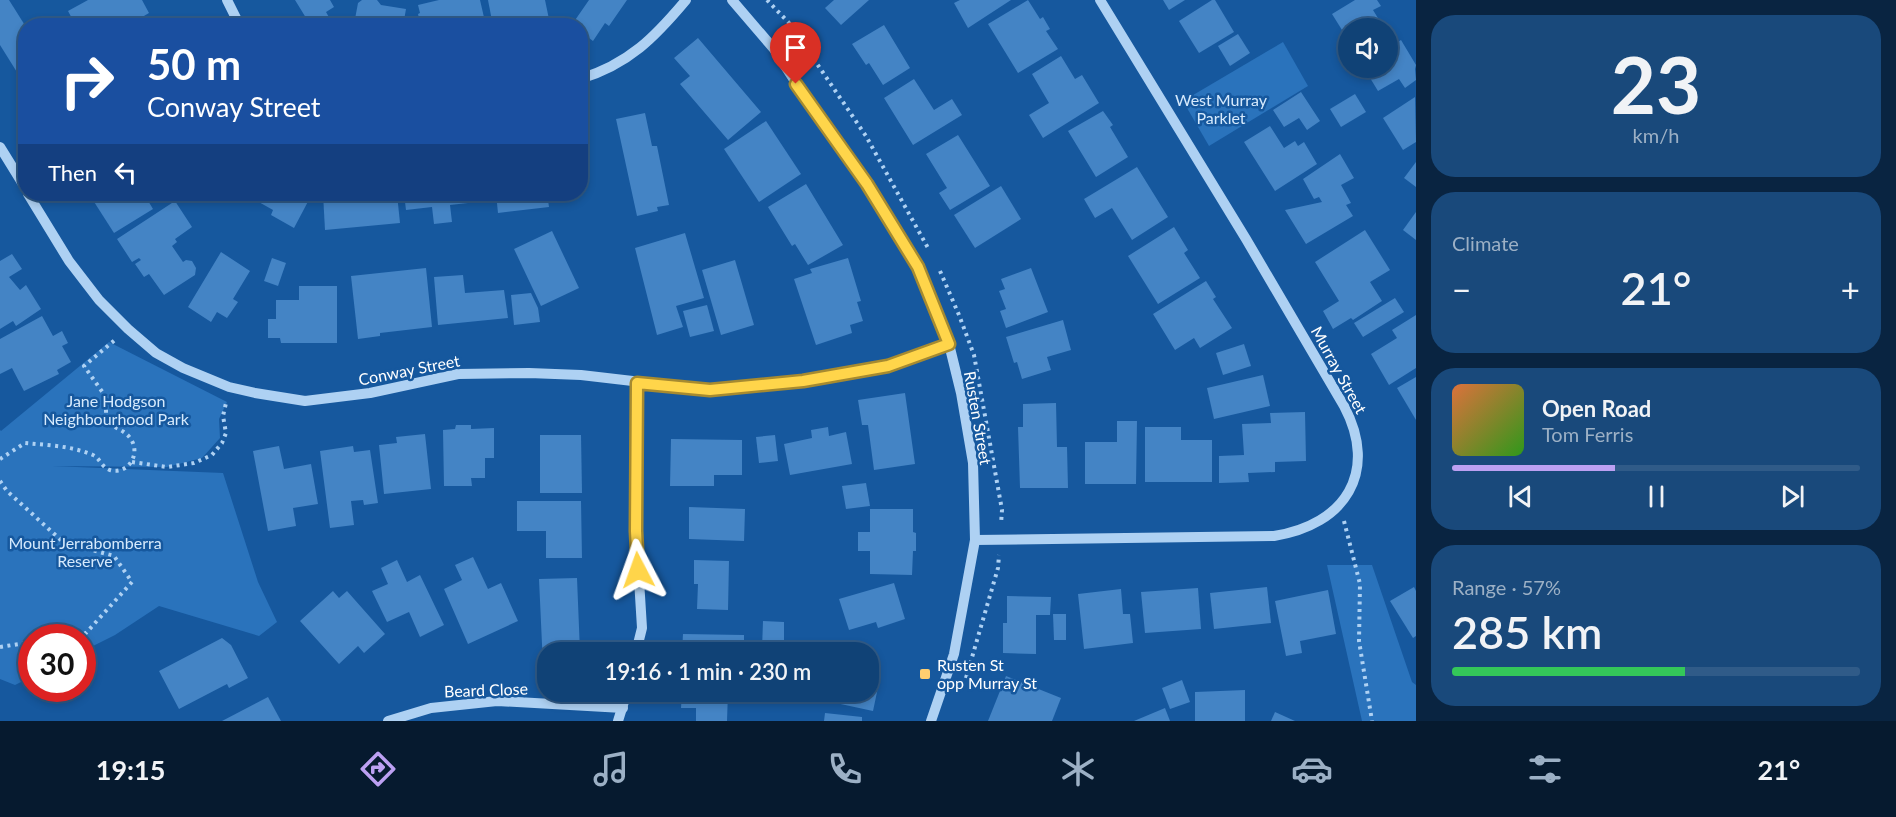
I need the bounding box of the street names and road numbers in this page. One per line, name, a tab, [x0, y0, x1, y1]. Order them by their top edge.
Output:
street label: Murray Street	[1308, 323, 1371, 417]
street label: Conway Street	[357, 350, 461, 389]
street label: Rusten Street	[961, 370, 996, 467]
street label: Beard Close	[444, 679, 528, 700]

